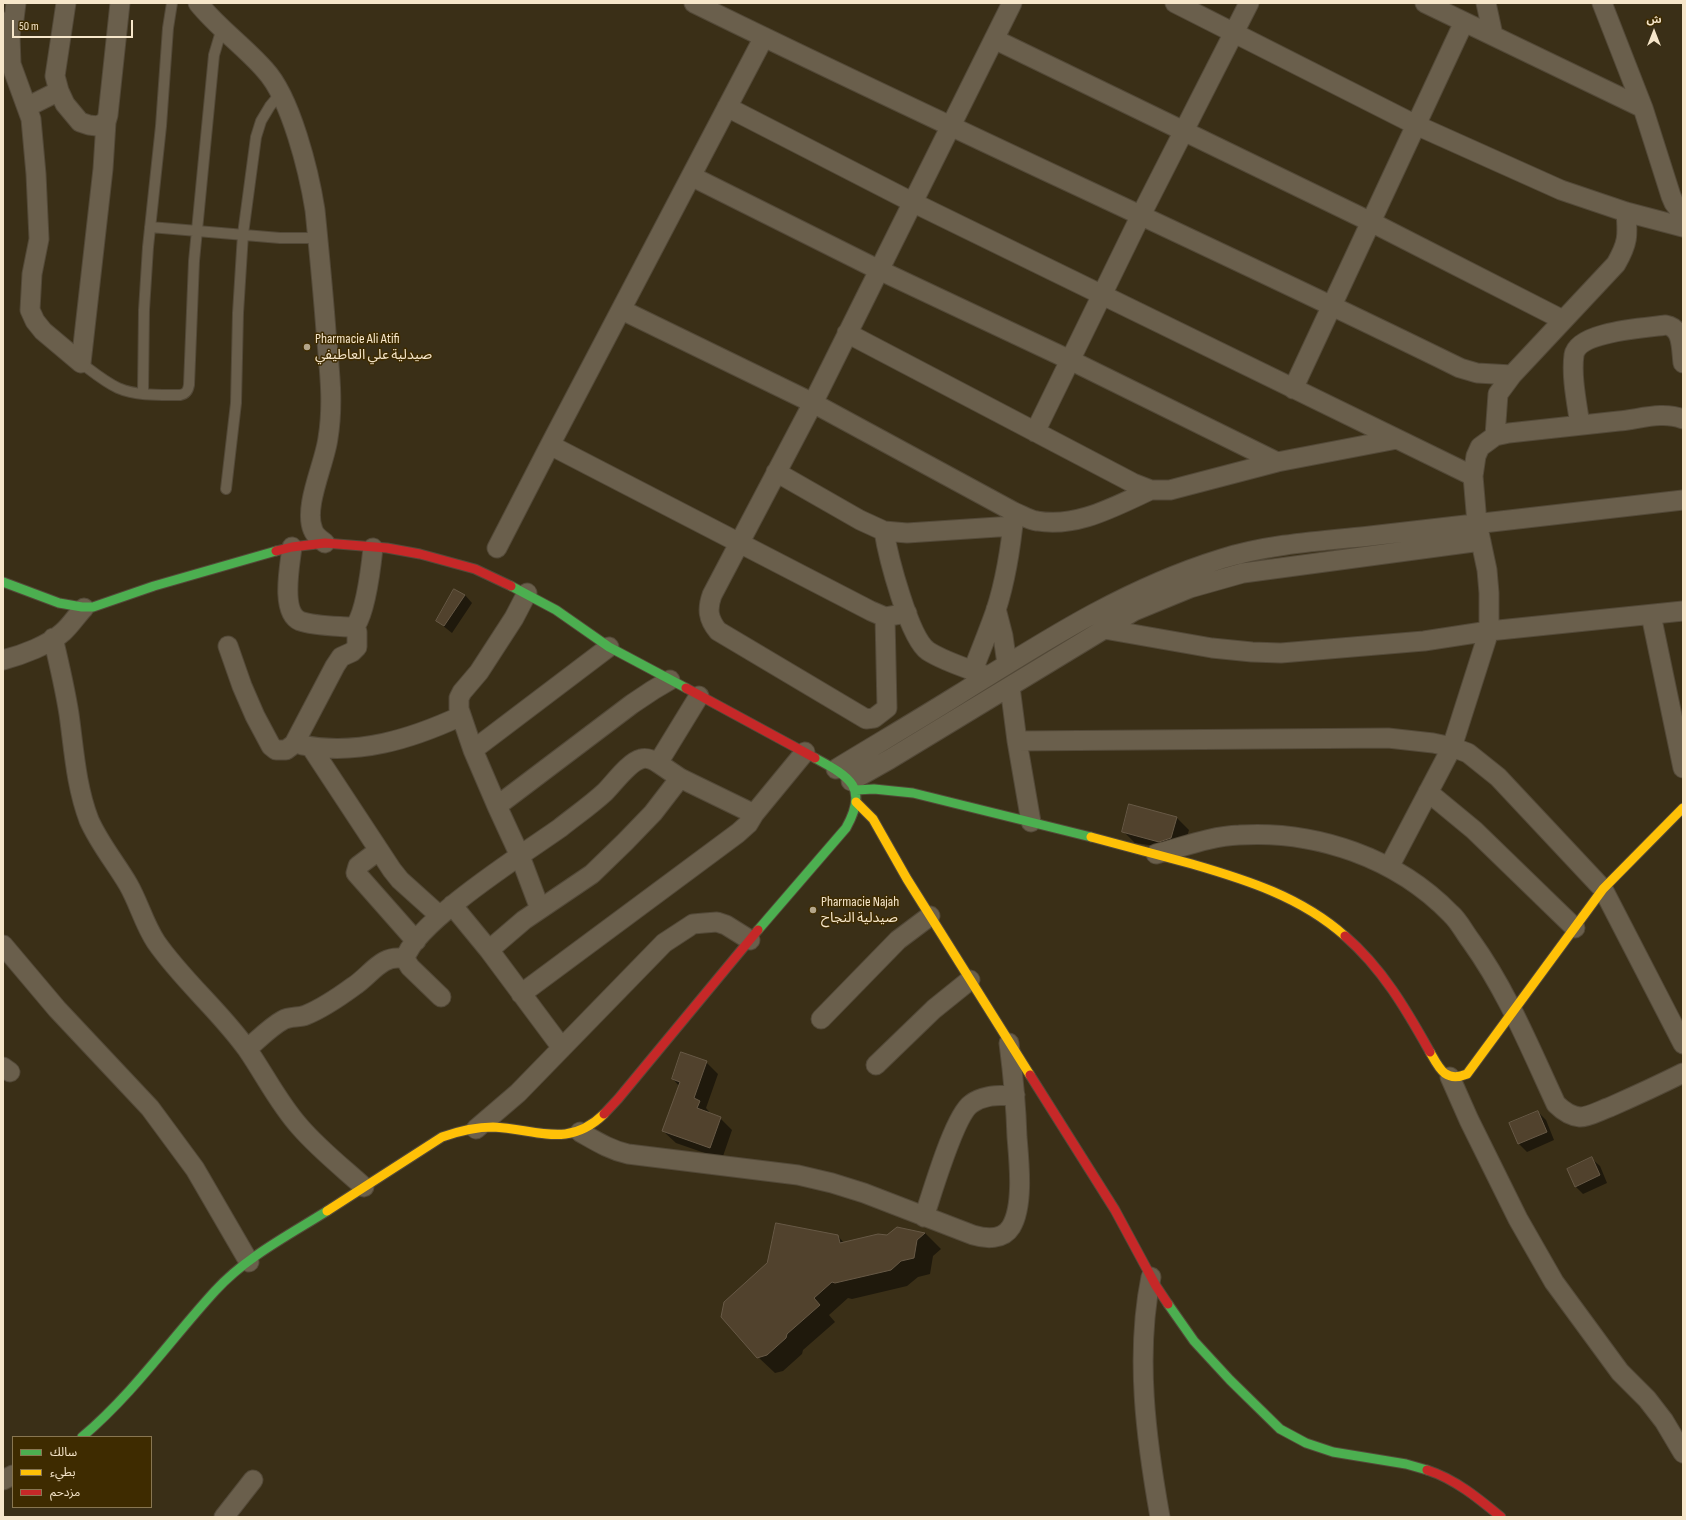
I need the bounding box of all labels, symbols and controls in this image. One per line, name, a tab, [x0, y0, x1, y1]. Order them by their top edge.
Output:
scale bar	[14, 12, 135, 38]
north arrow	[1634, 12, 1674, 52]
text: ش	[1646, 13, 1662, 26]
text: 50 m	[19, 19, 39, 34]
place label: Pharmacie Ali Atifi صيدلية علي العاطيفي	[315, 331, 432, 364]
marker: Pharmacie Ali Atifi صيدلية علي العاطيفي	[302, 342, 312, 352]
place label: Pharmacie Najah صيدلية النجاح	[821, 894, 899, 926]
marker: Pharmacie Najah صيدلية النجاح	[808, 905, 818, 915]
legend	[12, 1436, 152, 1508]
text: سالك	[50, 1445, 77, 1460]
text: بطيء	[50, 1465, 76, 1480]
text: مزدحم	[50, 1485, 80, 1500]

